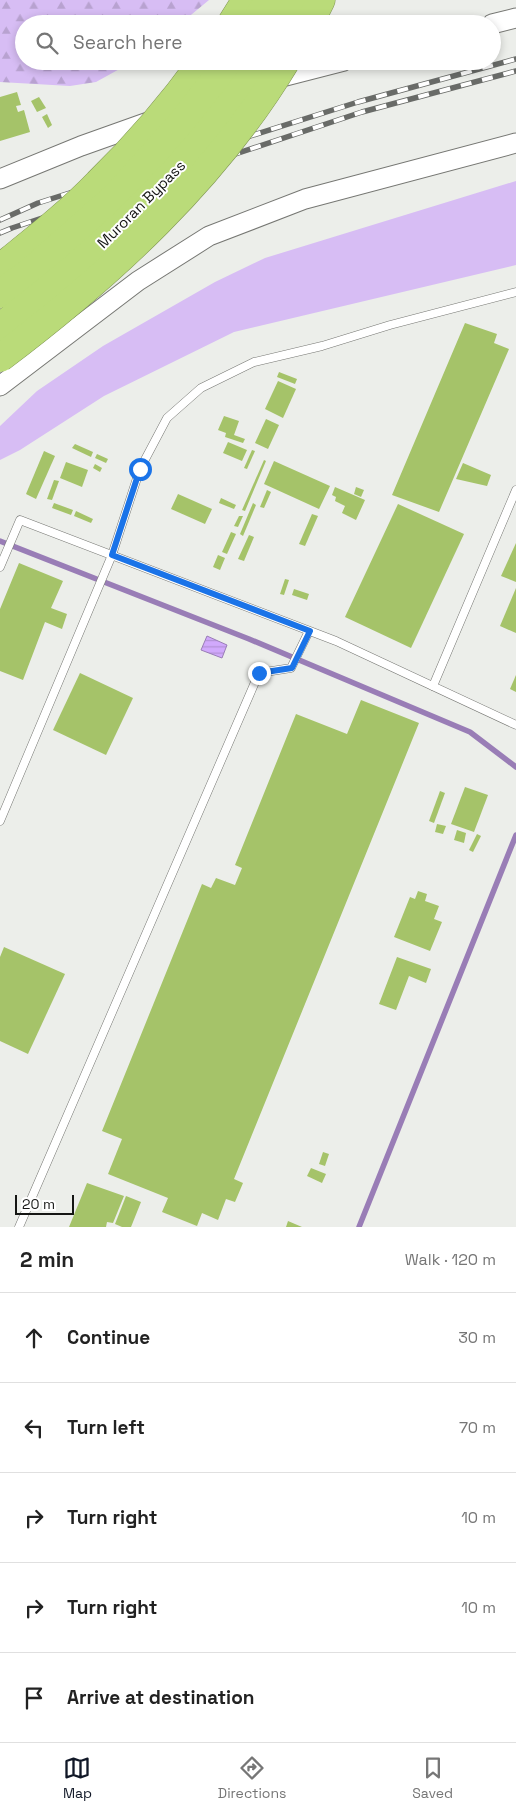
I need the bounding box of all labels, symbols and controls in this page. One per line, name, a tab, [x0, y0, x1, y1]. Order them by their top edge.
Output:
search box	[15, 15, 501, 70]
icon: search	[33, 29, 61, 57]
text: Search here	[73, 30, 183, 55]
street label: Muroran Bypass	[93, 156, 189, 252]
route start	[129, 458, 152, 481]
route end	[248, 662, 271, 685]
scale bar	[15, 1192, 74, 1215]
text: 20 m	[22, 1195, 55, 1213]
text: 2 min	[20, 1246, 74, 1273]
text: Walk · 120 m	[405, 1249, 496, 1270]
icon: ahead	[20, 1324, 48, 1352]
text: Continue	[67, 1325, 150, 1350]
text: 30 m	[458, 1327, 496, 1348]
icon: left	[20, 1414, 48, 1442]
text: Turn left	[67, 1415, 145, 1440]
text: 70 m	[459, 1417, 496, 1438]
icon: right	[20, 1504, 48, 1532]
text: Turn right	[67, 1505, 157, 1530]
text: 10 m	[461, 1507, 496, 1528]
icon: right	[20, 1594, 48, 1622]
text: Turn right	[67, 1595, 157, 1620]
text: 10 m	[461, 1597, 496, 1618]
icon: arrive	[20, 1684, 48, 1712]
text: Arrive at destination	[67, 1685, 255, 1710]
tab: Map	[63, 1754, 92, 1802]
tab: Directions	[218, 1754, 286, 1802]
tab: Saved	[412, 1754, 453, 1802]

